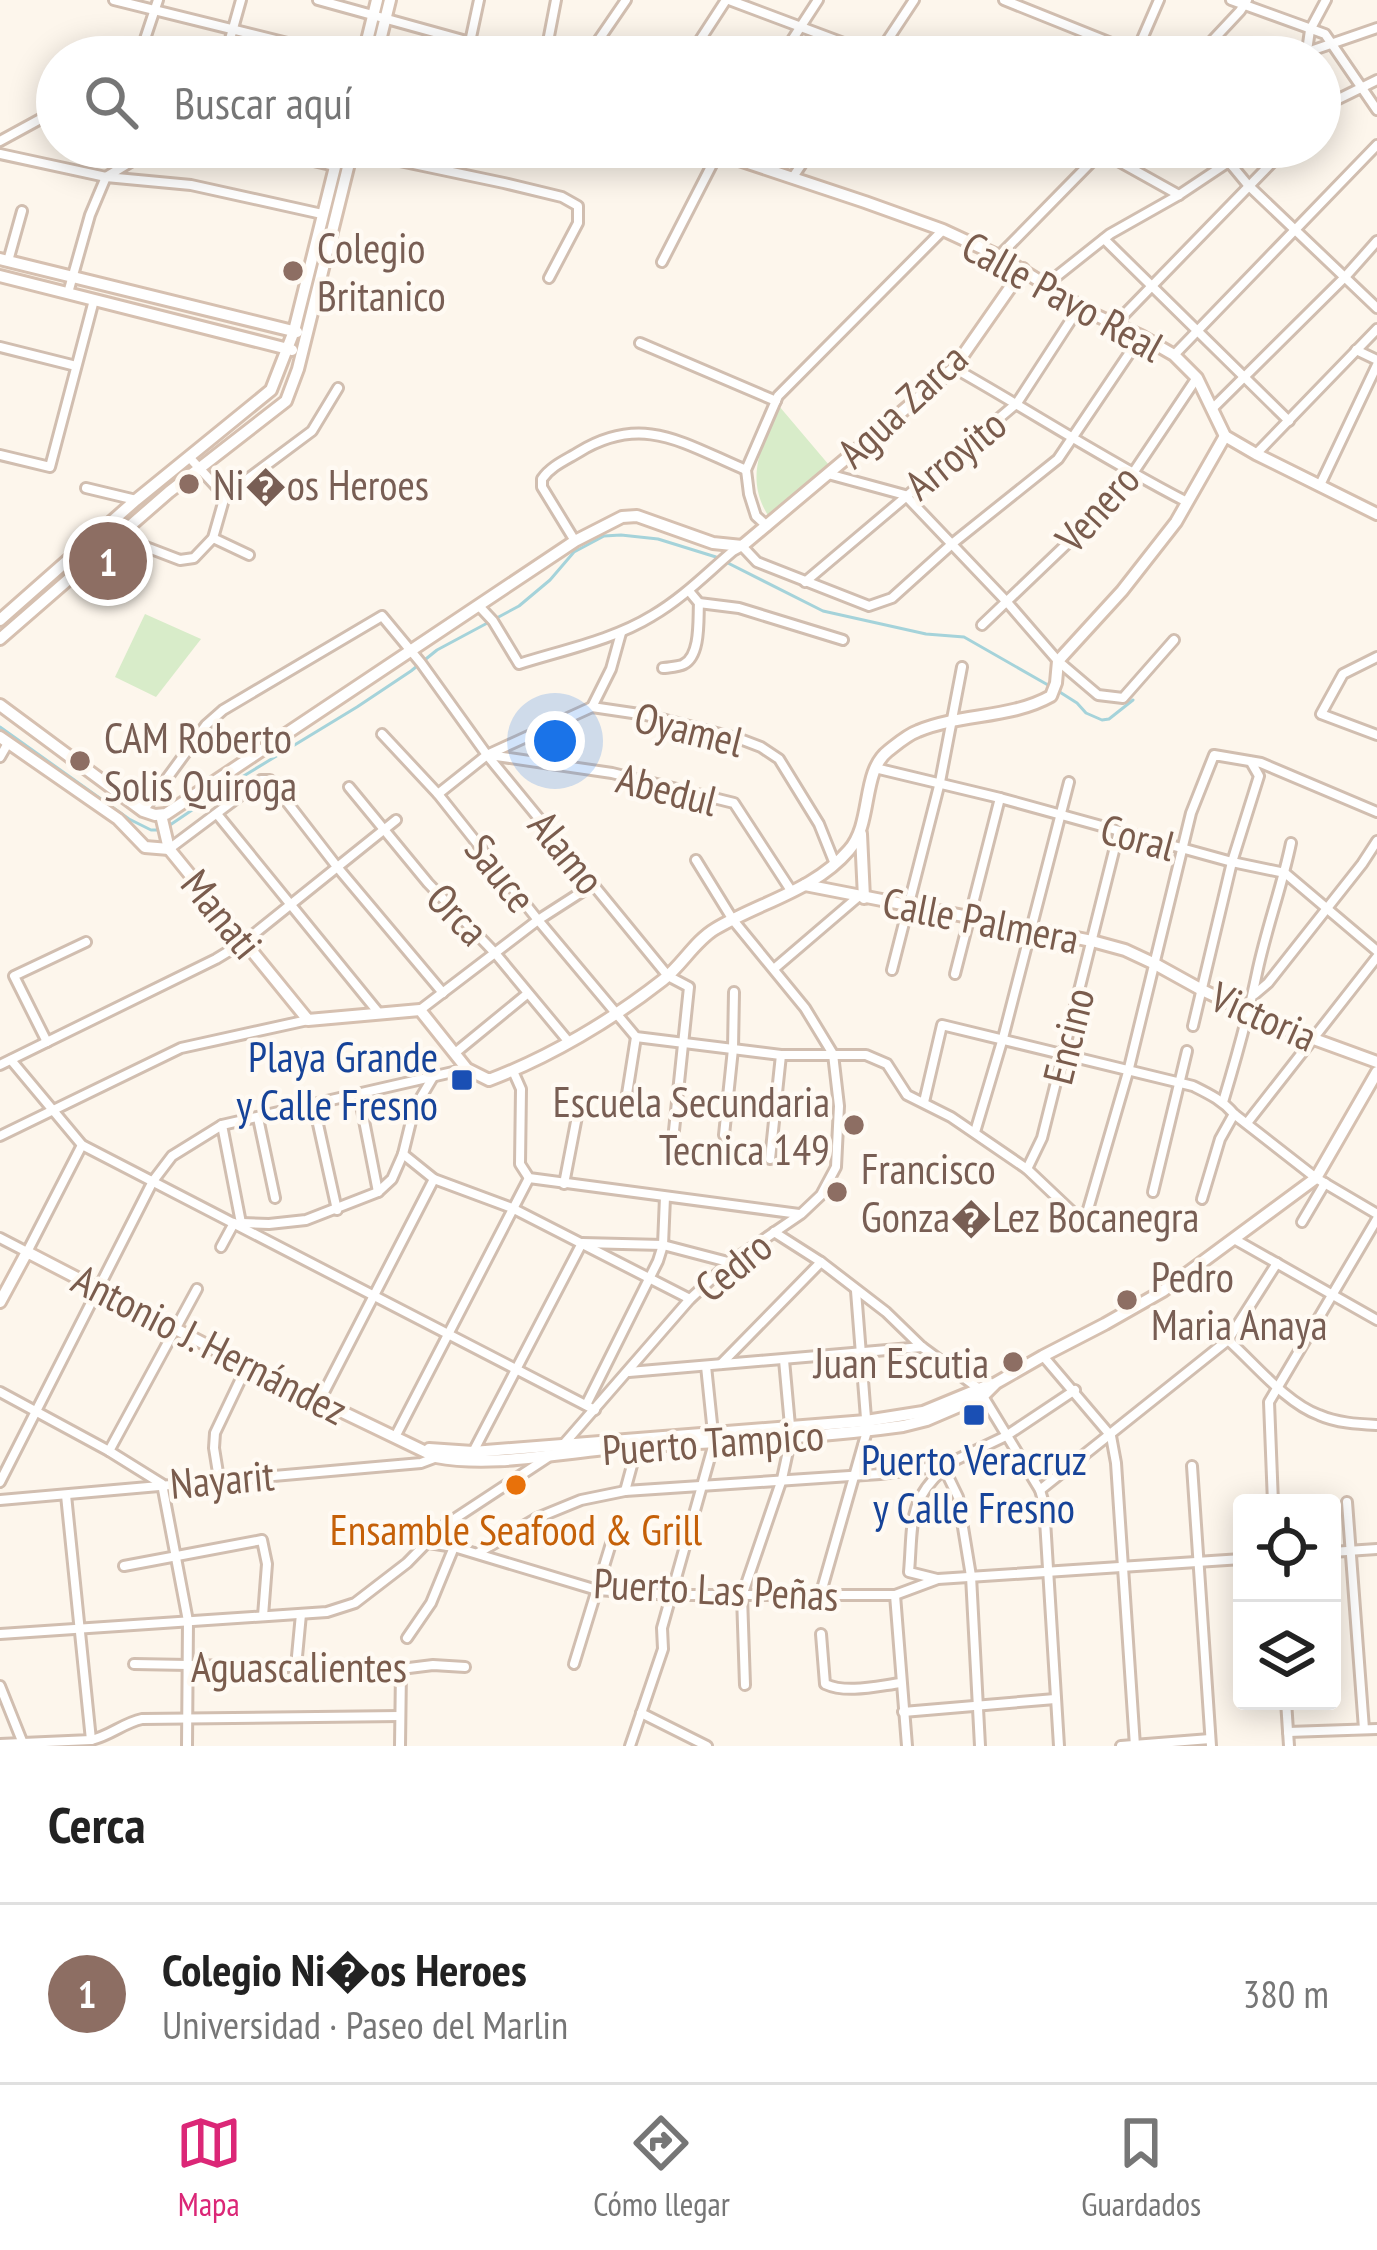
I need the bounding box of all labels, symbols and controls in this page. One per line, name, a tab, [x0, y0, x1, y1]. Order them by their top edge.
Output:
search box	[36, 36, 1341, 168]
icon: search	[78, 69, 144, 135]
text: Buscar aquí	[174, 73, 353, 131]
street label: Calle Pavo Real	[953, 218, 1173, 374]
place label: Colegio Britanico	[317, 220, 446, 323]
marker: Colegio Britanico	[280, 258, 306, 284]
street label: Agua Zarca	[825, 331, 979, 479]
street label: Arroyito	[893, 396, 1017, 512]
street label: Venero	[1042, 452, 1151, 564]
place label: Ni�os Heroes	[213, 457, 429, 512]
marker: Ni�os Heroes	[176, 471, 202, 497]
pin: 1	[69, 516, 147, 606]
street label: Oyamel	[629, 689, 749, 769]
place label: CAM Roberto Solis Quiroga	[104, 710, 297, 813]
your location	[525, 711, 585, 771]
marker: CAM Roberto Solis Quiroga	[67, 748, 93, 774]
street label: Abedul	[611, 750, 723, 828]
street label: Alamo	[517, 799, 617, 905]
street label: Coral	[1095, 801, 1181, 873]
street label: Sauce	[453, 823, 549, 923]
street label: Manati	[169, 858, 275, 970]
street label: Orca	[415, 871, 501, 957]
street label: Calle Palmera	[878, 874, 1084, 966]
street label: Victoria	[1202, 968, 1326, 1064]
street label: Encino	[1030, 982, 1106, 1090]
place label: Playa Grande y Calle Fresno	[236, 1029, 438, 1132]
marker: Playa Grande y Calle Fresno	[449, 1067, 475, 1093]
place label: Escuela Secundaria Tecnica 149	[553, 1074, 830, 1177]
marker: Escuela Secundaria Tecnica 149	[841, 1112, 867, 1138]
place label: Francisco Gonza�Lez Bocanegra	[861, 1141, 1199, 1244]
marker: Francisco Gonza�Lez Bocanegra	[824, 1179, 850, 1205]
street label: Cedro	[683, 1218, 783, 1314]
place label: Pedro Maria Anaya	[1151, 1249, 1327, 1352]
street label: Antonio J. Hernández	[63, 1251, 357, 1437]
marker: Pedro Maria Anaya	[1114, 1287, 1140, 1313]
place label: Juan Escutia	[812, 1335, 989, 1390]
marker: Juan Escutia	[1000, 1349, 1026, 1375]
marker: Puerto Veracruz y Calle Fresno	[961, 1402, 987, 1428]
street label: Puerto Tampico	[600, 1407, 826, 1477]
place label: Puerto Veracruz y Calle Fresno	[861, 1432, 1087, 1535]
street label: Nayarit	[168, 1447, 277, 1511]
marker: Ensamble Seafood & Grill	[503, 1472, 529, 1498]
map controls	[1233, 1494, 1341, 1710]
button: locate	[1233, 1494, 1341, 1602]
place label: Ensamble Seafood & Grill	[330, 1502, 702, 1557]
street label: Puerto Las Peñas	[592, 1555, 840, 1623]
button: layers	[1233, 1602, 1341, 1710]
street label: Aguascalientes	[191, 1639, 407, 1694]
text: Cerca	[48, 1791, 146, 1857]
text: Colegio Ni�os Heroes	[162, 1940, 527, 1998]
text: 1	[78, 1968, 96, 2019]
text: 380 m	[1243, 1968, 1329, 2019]
text: Universidad · Paseo del Marlin	[162, 1999, 568, 2050]
tab: Mapa	[176, 2110, 242, 2225]
tab: Cómo llegar	[593, 2110, 730, 2225]
tab: Guardados	[1081, 2110, 1201, 2225]

